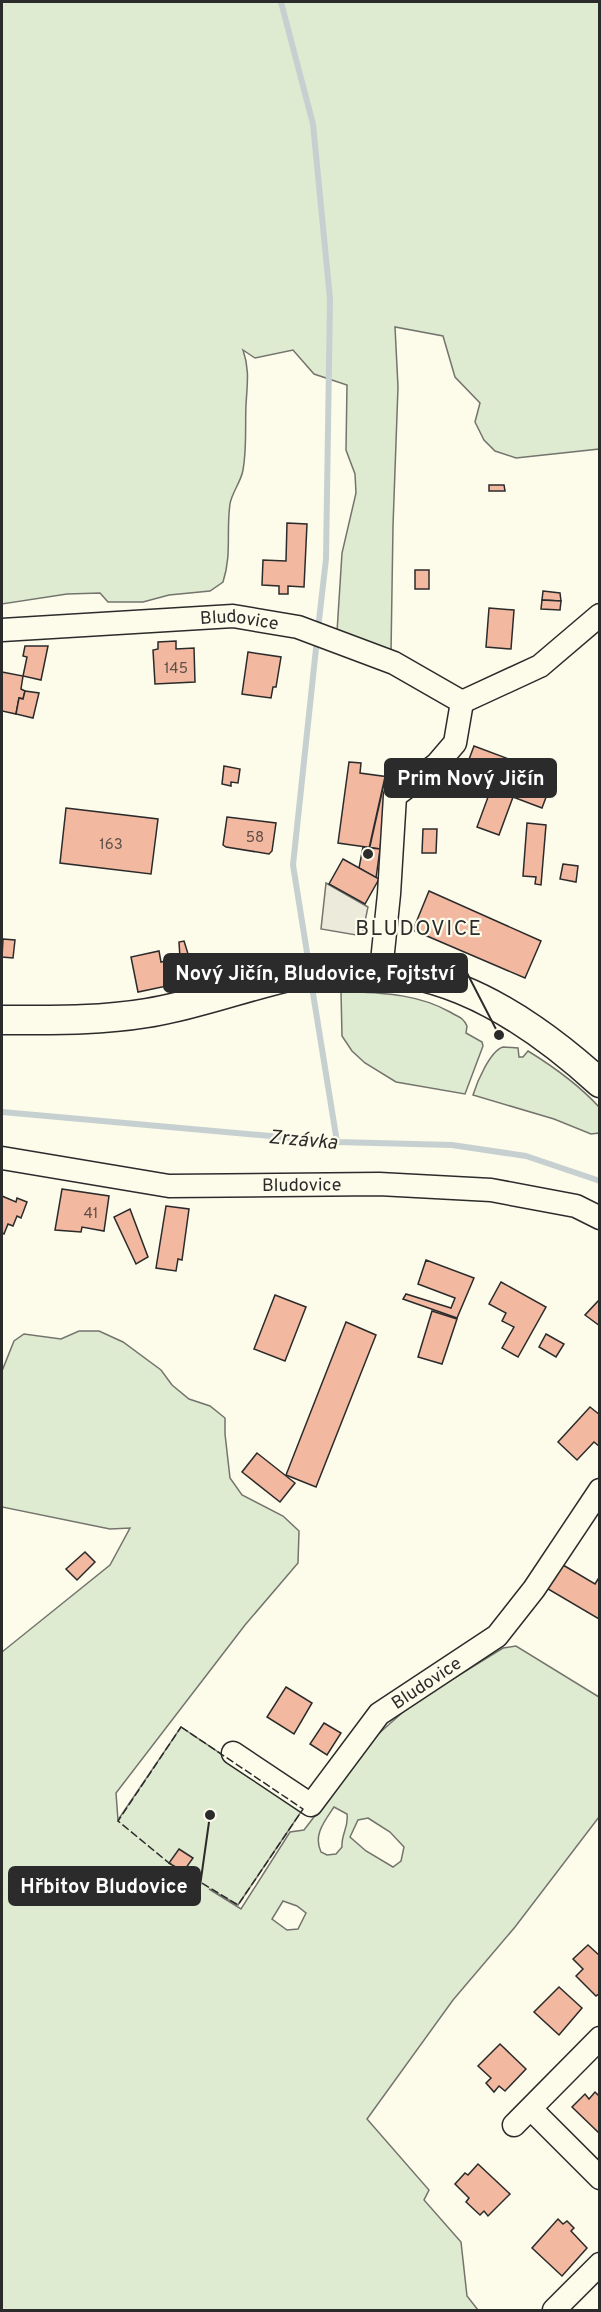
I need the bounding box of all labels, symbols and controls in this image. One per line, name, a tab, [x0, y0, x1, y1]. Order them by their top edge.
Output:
street label: Bludovice	[199, 606, 280, 637]
house number: 145	[164, 660, 188, 679]
callout: Prim Nový Jičín	[385, 759, 556, 797]
text: Prim Nový Jičín	[397, 767, 545, 793]
house number: 58	[246, 829, 264, 848]
house number: 163	[99, 836, 123, 855]
district label: BLUDOVICE	[355, 916, 483, 943]
callout: Nový Jičín, Bludovice, Fojtství	[164, 954, 467, 992]
text: Nový Jičín, Bludovice, Fojtství	[175, 962, 456, 988]
water label: Zrzávka	[267, 1125, 339, 1157]
street label: Bludovice	[262, 1174, 341, 1198]
house number: 41	[84, 1205, 98, 1224]
street label: Bludovice	[388, 1653, 467, 1715]
callout: Hřbitov Bludovice	[9, 1867, 200, 1905]
text: Hřbitov Bludovice	[20, 1875, 188, 1901]

